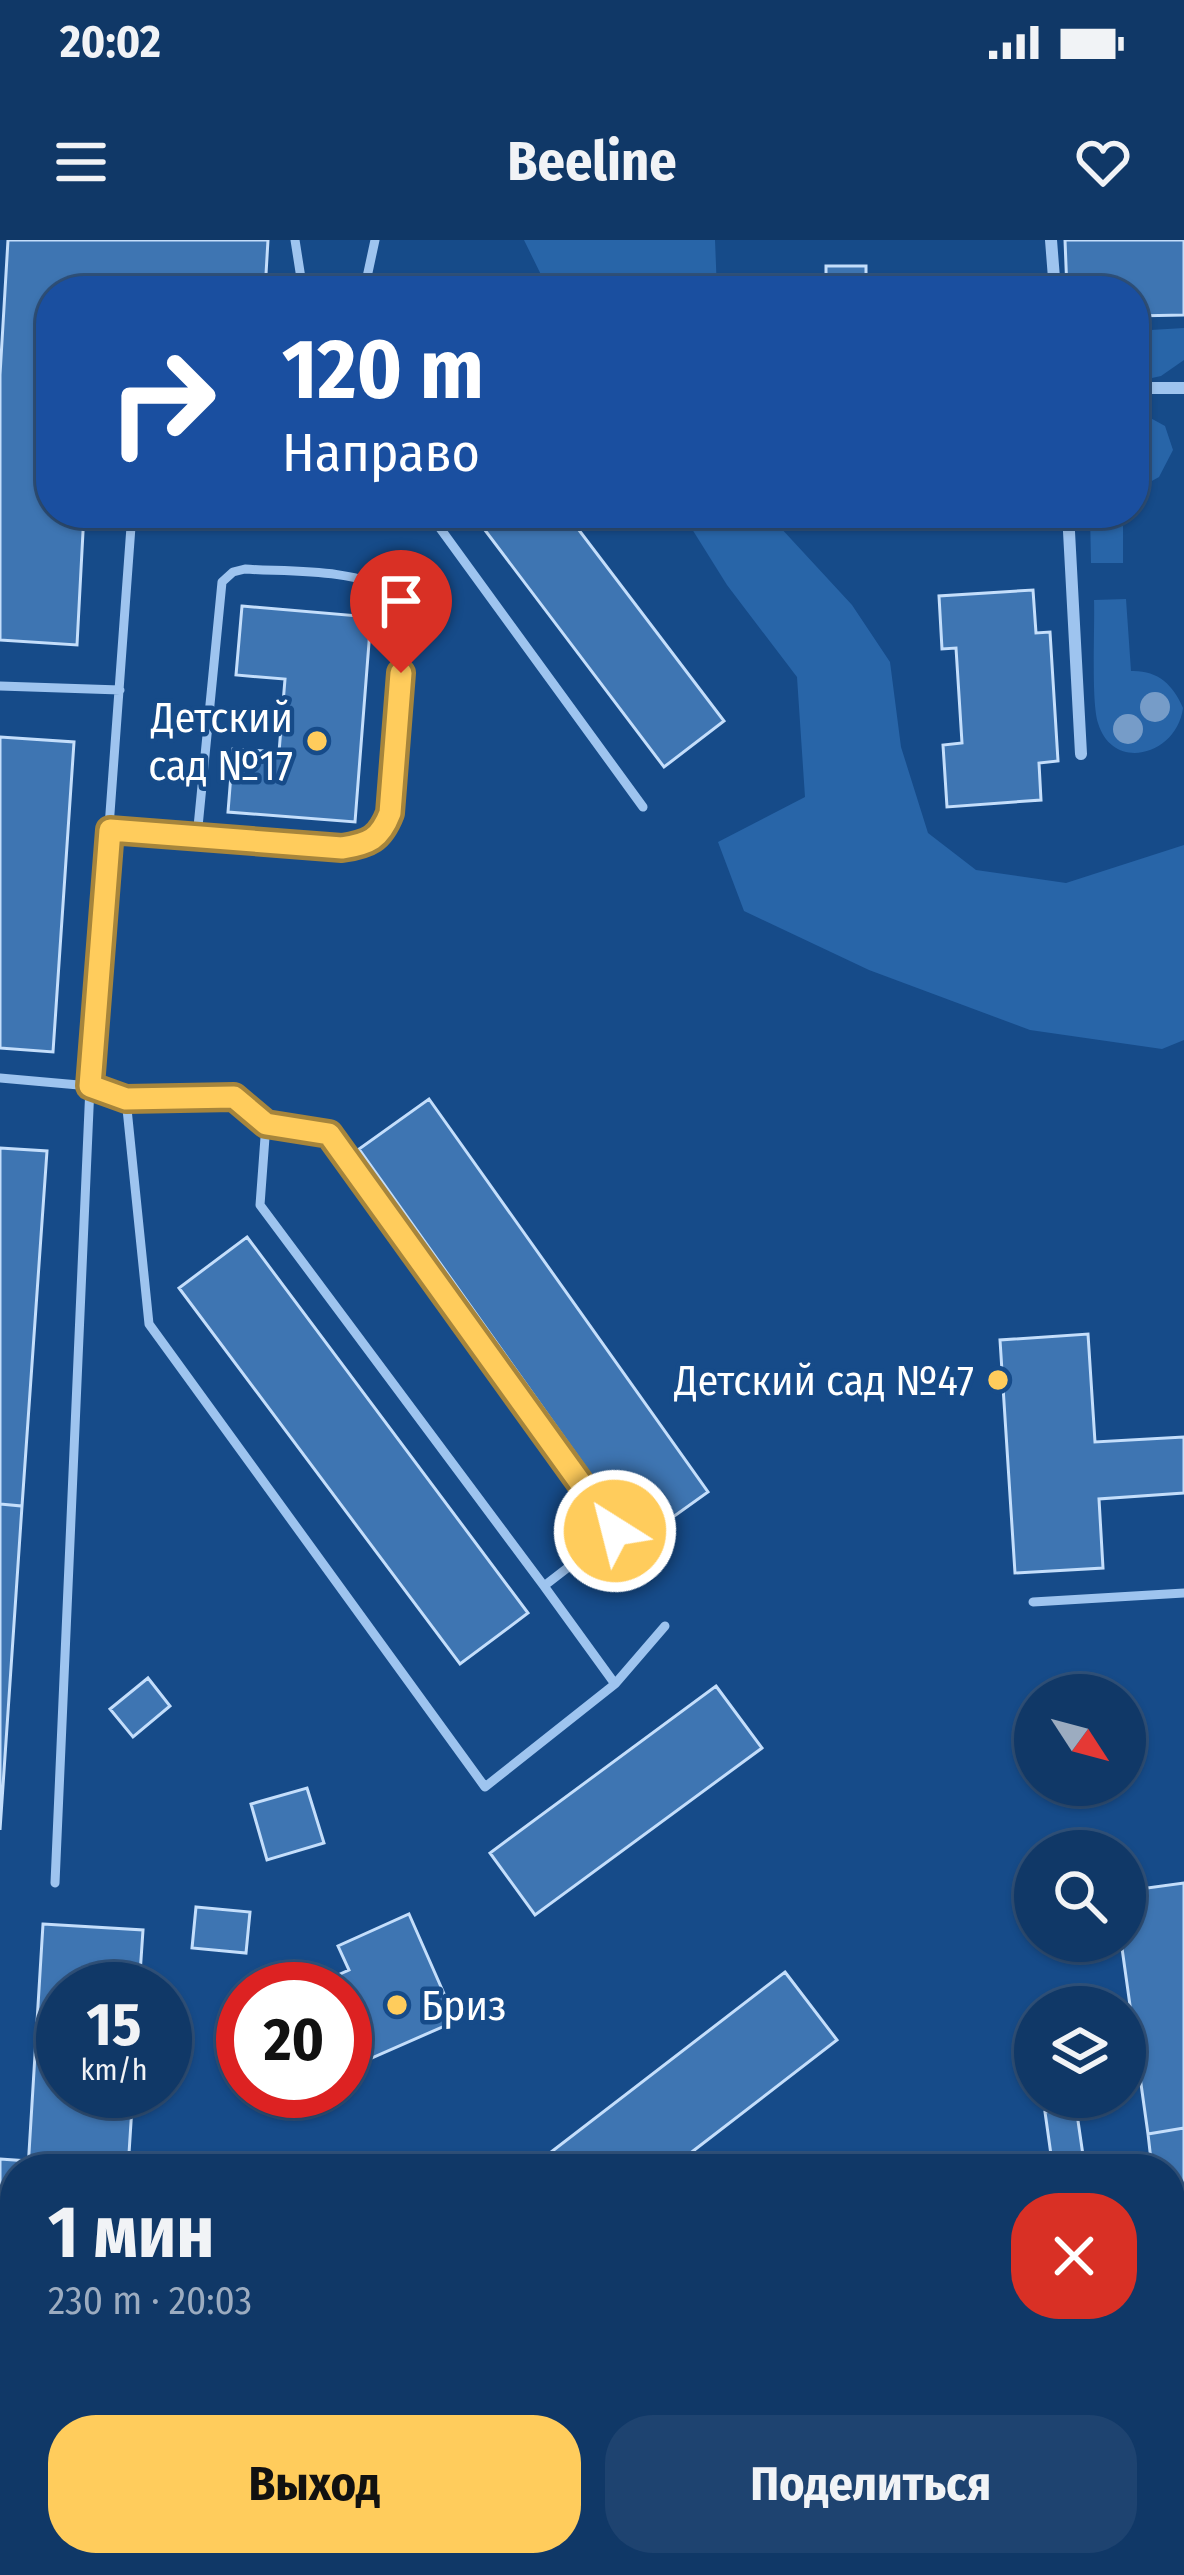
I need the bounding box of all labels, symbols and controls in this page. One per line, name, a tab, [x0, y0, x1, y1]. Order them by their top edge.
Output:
text: 20:02	[60, 15, 161, 69]
icon: menu	[48, 129, 114, 195]
icon: heart	[1070, 129, 1136, 195]
text: Beeline	[507, 130, 677, 194]
text: 120 m	[282, 319, 484, 420]
icon: right	[84, 324, 240, 480]
text: Направо	[282, 421, 480, 485]
pin	[350, 550, 452, 673]
icon: arrive	[368, 568, 434, 634]
place label: Детский сад №17	[148, 693, 293, 791]
marker: Детский сад №17	[304, 728, 330, 754]
place label: Детский сад №47	[673, 1356, 974, 1406]
marker: Детский сад №47	[985, 1367, 1011, 1393]
position arrow	[552, 1468, 678, 1594]
north arrow	[1014, 1674, 1146, 1806]
map controls	[1014, 1674, 1146, 2118]
button: search	[1014, 1830, 1146, 1962]
speed limit sign: 20	[216, 1962, 372, 2118]
place label: Бриз	[421, 1981, 507, 2031]
button: layers	[1014, 1986, 1146, 2118]
text: 15	[87, 1989, 141, 2061]
marker: Бриз	[384, 1992, 410, 2018]
text: km/h	[81, 2052, 147, 2088]
text: 1 мин	[48, 2190, 214, 2276]
button: close	[1011, 2193, 1137, 2319]
text: 230 m · 20:03	[48, 2278, 252, 2324]
button: Выход	[48, 2415, 581, 2553]
button: Поделиться	[605, 2415, 1137, 2553]

